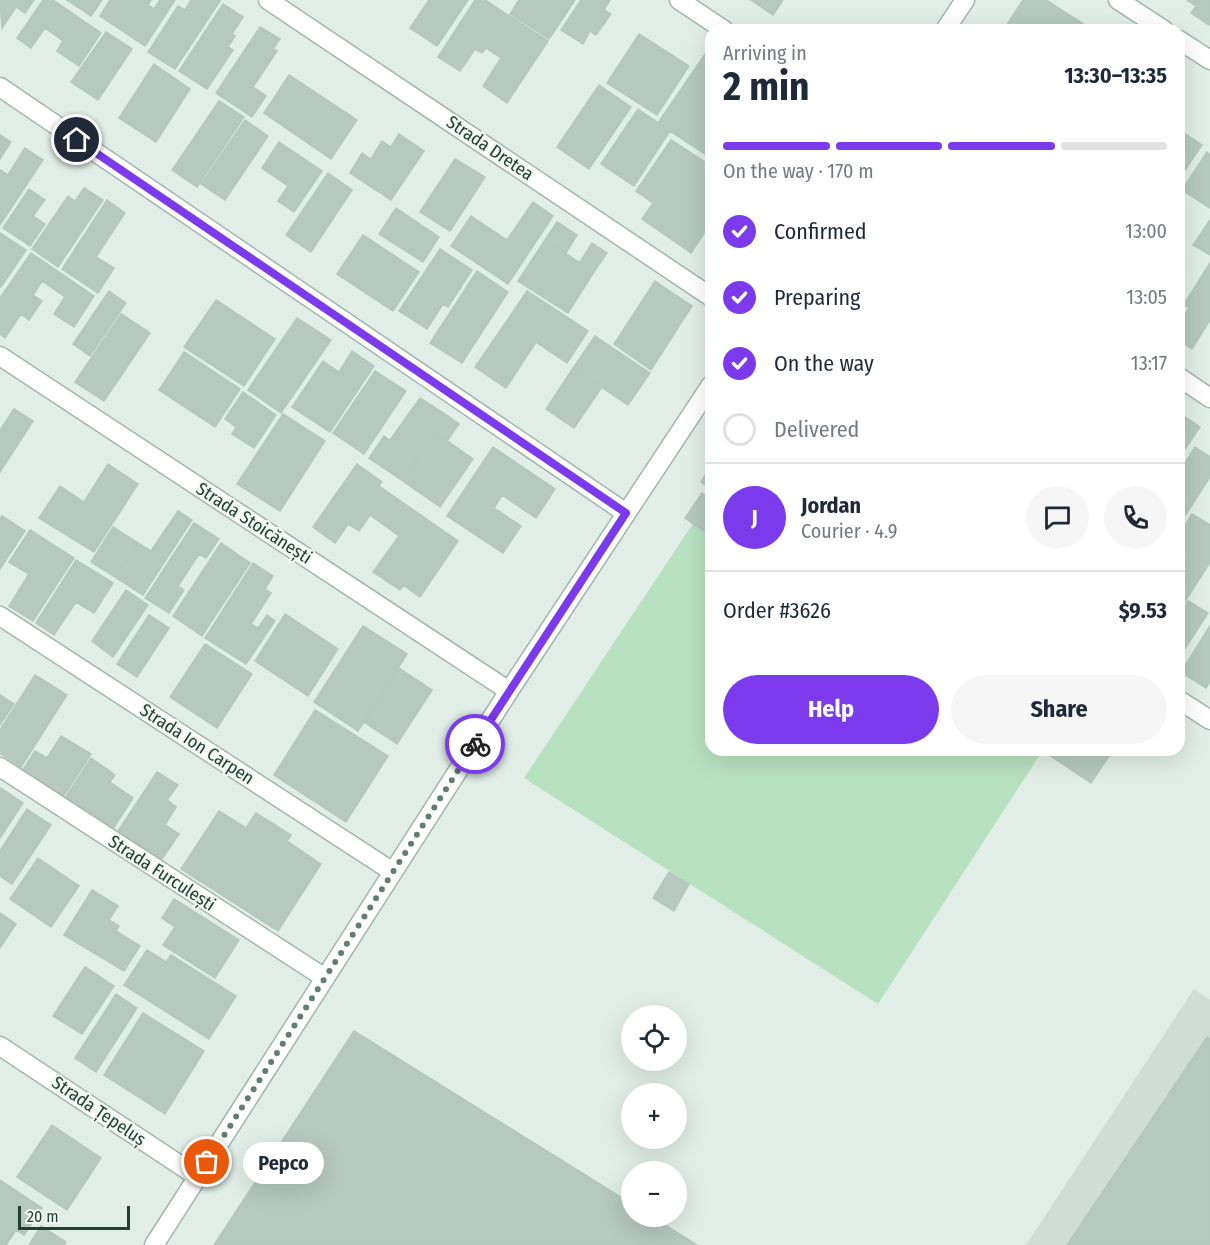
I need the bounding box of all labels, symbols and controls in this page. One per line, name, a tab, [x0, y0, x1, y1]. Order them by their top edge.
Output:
text: Arriving in	[723, 41, 807, 65]
text: 13:30–13:35	[1064, 62, 1167, 89]
text: 2 min	[723, 64, 809, 110]
street label: Strada Dretea	[442, 111, 538, 185]
pin	[51, 114, 102, 165]
icon: home	[60, 123, 93, 156]
text: On the way · 170 m	[723, 159, 874, 183]
icon: check	[723, 215, 756, 248]
text: Confirmed	[774, 218, 867, 245]
text: 13:00	[1125, 219, 1167, 243]
icon: check	[723, 281, 756, 314]
text: Preparing	[774, 284, 860, 311]
text: 13:05	[1126, 285, 1167, 309]
icon: check	[723, 347, 756, 380]
text: On the way	[774, 350, 874, 377]
text: 13:17	[1131, 351, 1167, 375]
text: Delivered	[774, 416, 859, 443]
street label: Strada Stoicănești	[192, 477, 316, 569]
button: chat	[1026, 486, 1089, 549]
button: phone	[1104, 486, 1167, 549]
text: Jordan	[801, 492, 861, 519]
text: J	[751, 504, 758, 531]
text: Courier · 4.9	[801, 519, 897, 543]
text: Order #3626	[723, 597, 831, 624]
text: $9.53	[1119, 597, 1167, 624]
button: Help	[723, 675, 939, 744]
button: Share	[951, 675, 1167, 744]
street label: Strada Ion Carpen	[136, 699, 258, 789]
courier	[445, 714, 505, 774]
icon: bike	[459, 728, 492, 761]
street label: Strada Furculești	[104, 830, 220, 916]
map controls	[621, 1005, 687, 1227]
button: locate	[621, 1005, 687, 1071]
street label: Strada Țepeluș	[48, 1072, 150, 1151]
button: +	[621, 1083, 687, 1149]
pin	[181, 1136, 232, 1187]
callout: Pepco	[243, 1141, 324, 1183]
icon: bag	[190, 1145, 223, 1178]
text: Pepco	[258, 1151, 309, 1175]
button: −	[621, 1161, 687, 1227]
scale bar	[18, 1203, 130, 1230]
text: 20 m	[27, 1207, 58, 1226]

